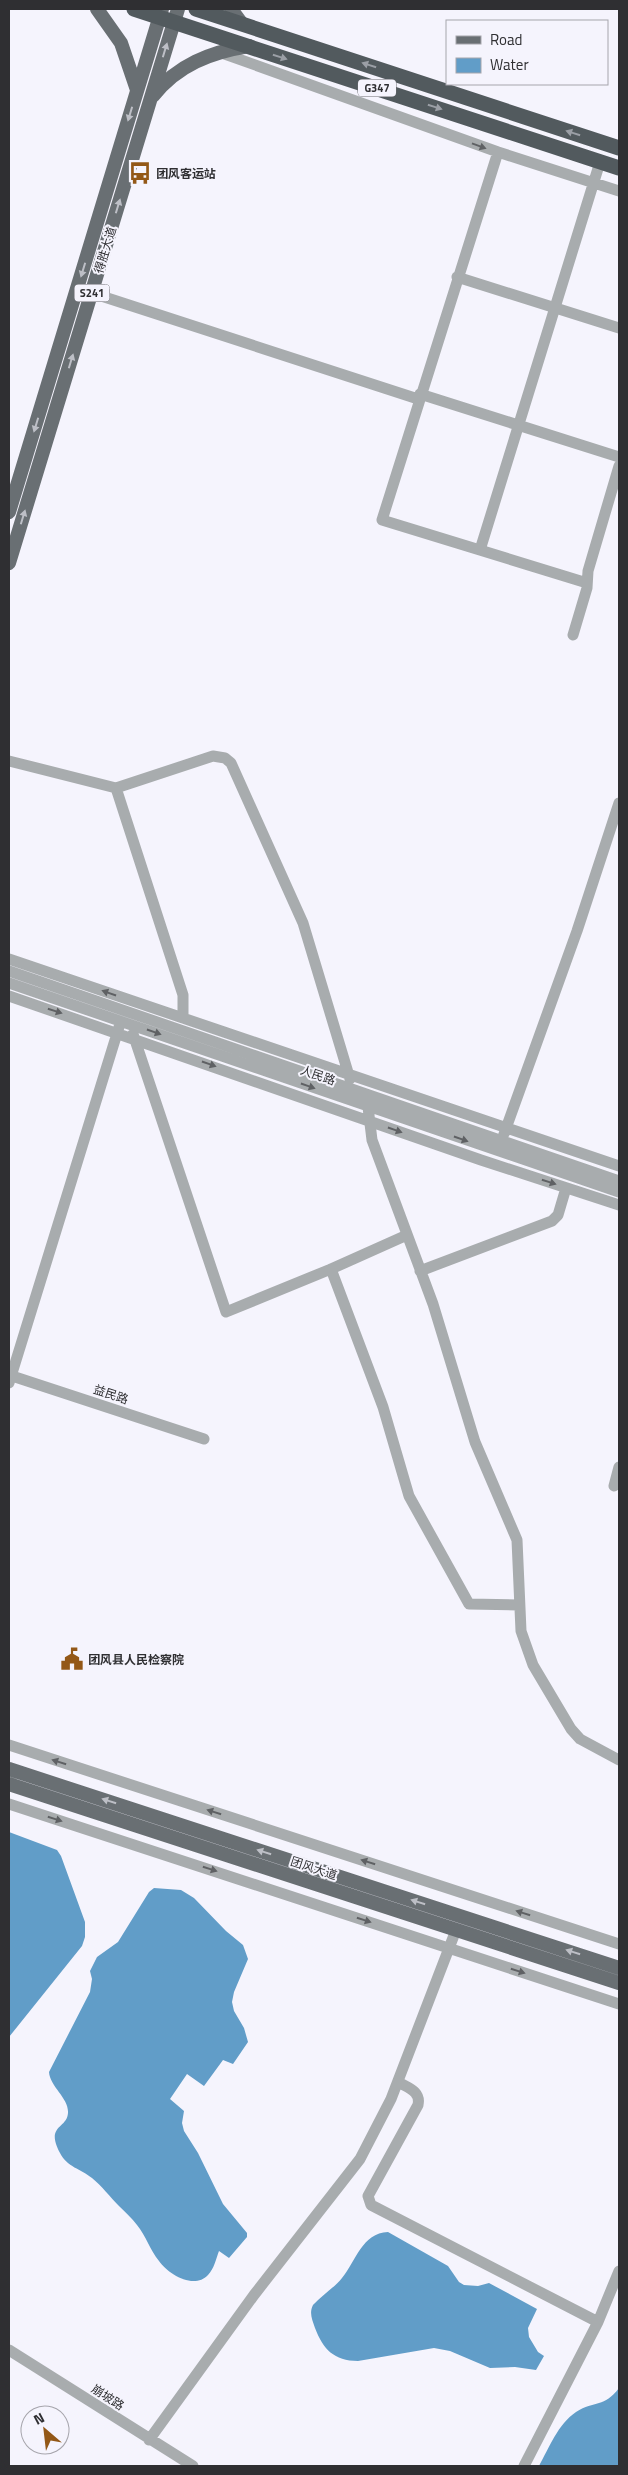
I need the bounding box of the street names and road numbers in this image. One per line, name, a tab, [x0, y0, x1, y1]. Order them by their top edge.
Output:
road number: G347	[358, 80, 396, 96]
street label: 得胜大道	[89, 224, 121, 276]
road number: S241	[74, 284, 110, 302]
street label: 人民路	[298, 1060, 338, 1090]
street label: 益民路	[91, 1379, 131, 1409]
street label: 团风大道	[288, 1852, 340, 1884]
street label: 崩坡路	[88, 2379, 128, 2415]

